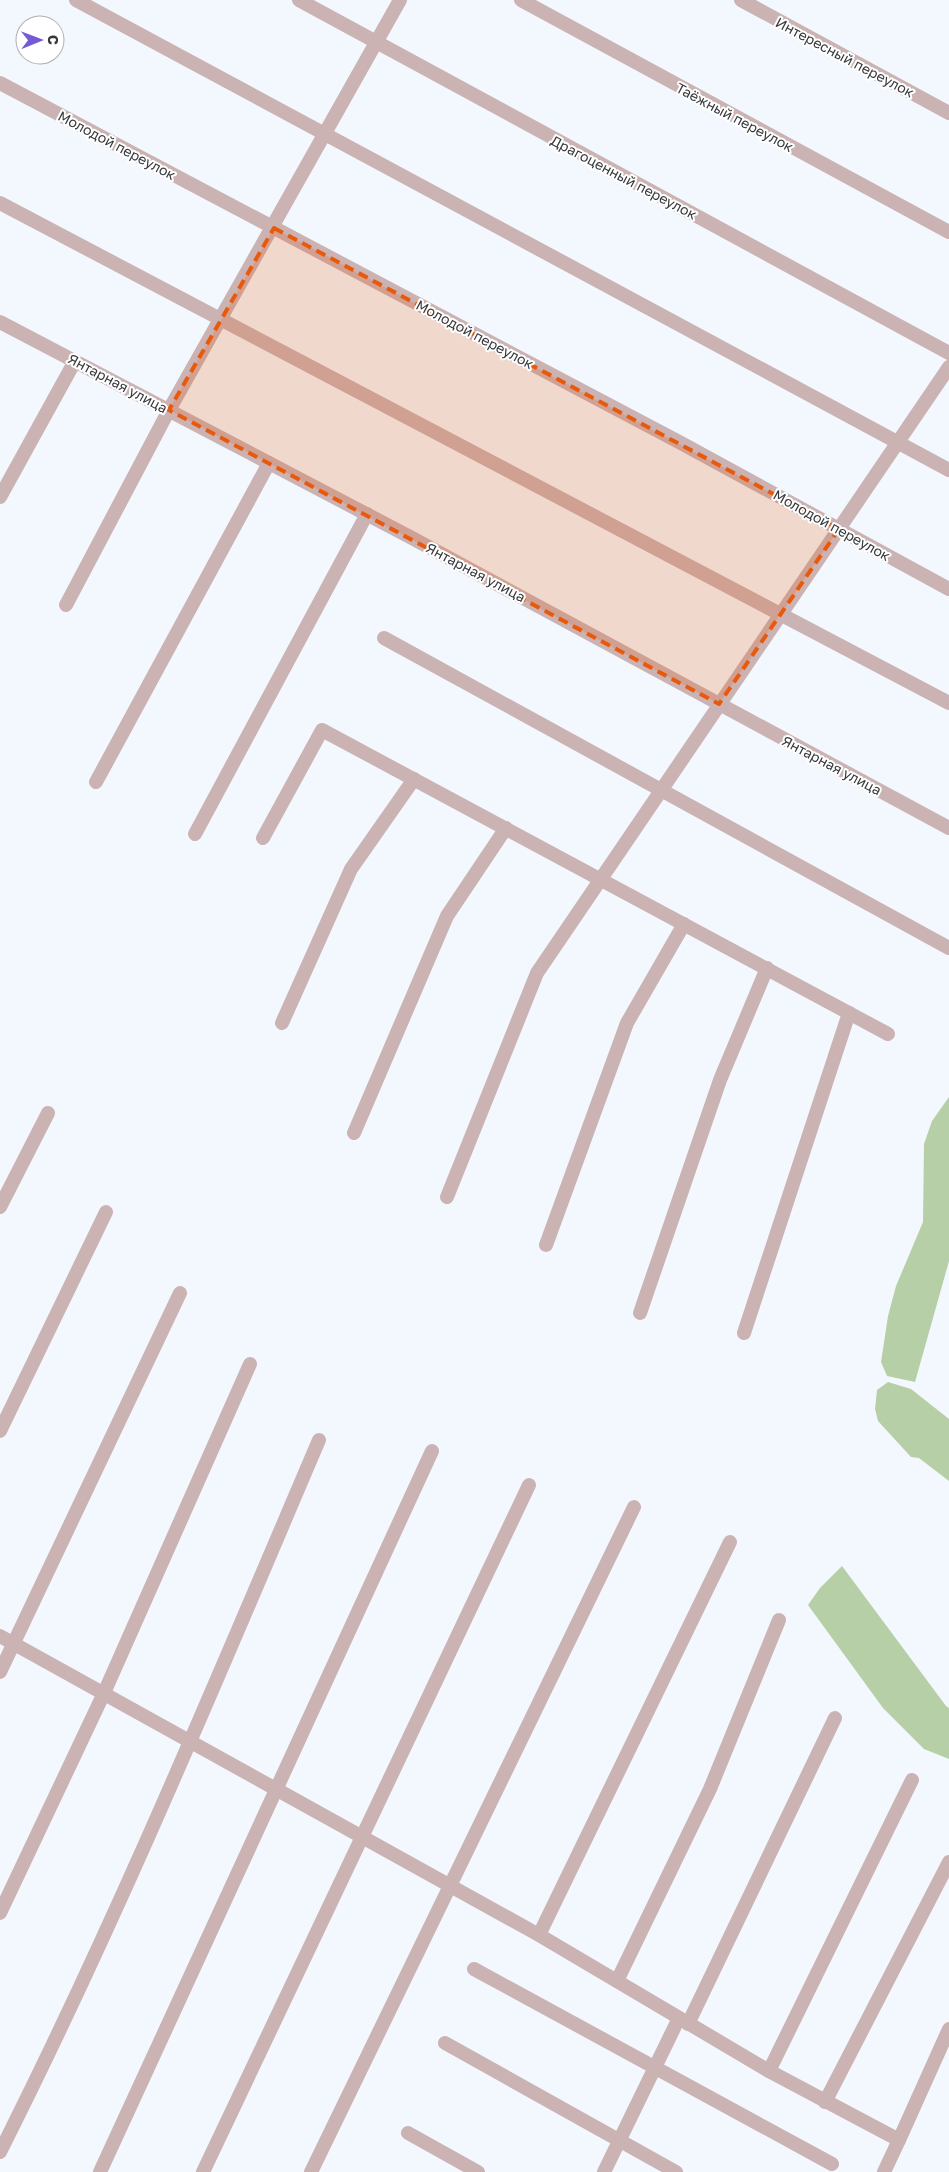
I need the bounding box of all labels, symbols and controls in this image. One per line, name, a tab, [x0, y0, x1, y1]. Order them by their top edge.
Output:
street label: Интересный переулок	[773, 13, 917, 101]
north arrow	[15, 15, 65, 65]
text: С	[45, 35, 62, 45]
street label: Таёжный переулок	[673, 79, 797, 155]
street label: Молодой переулок	[55, 107, 179, 183]
street label: Драгоценный переулок	[548, 131, 700, 223]
street label: Молодой переулок	[413, 296, 537, 372]
street label: Янтарная улица	[65, 350, 171, 416]
street label: Молодой переулок	[771, 486, 893, 564]
street label: Янтарная улица	[423, 539, 529, 605]
street label: Янтарная улица	[779, 732, 885, 798]

